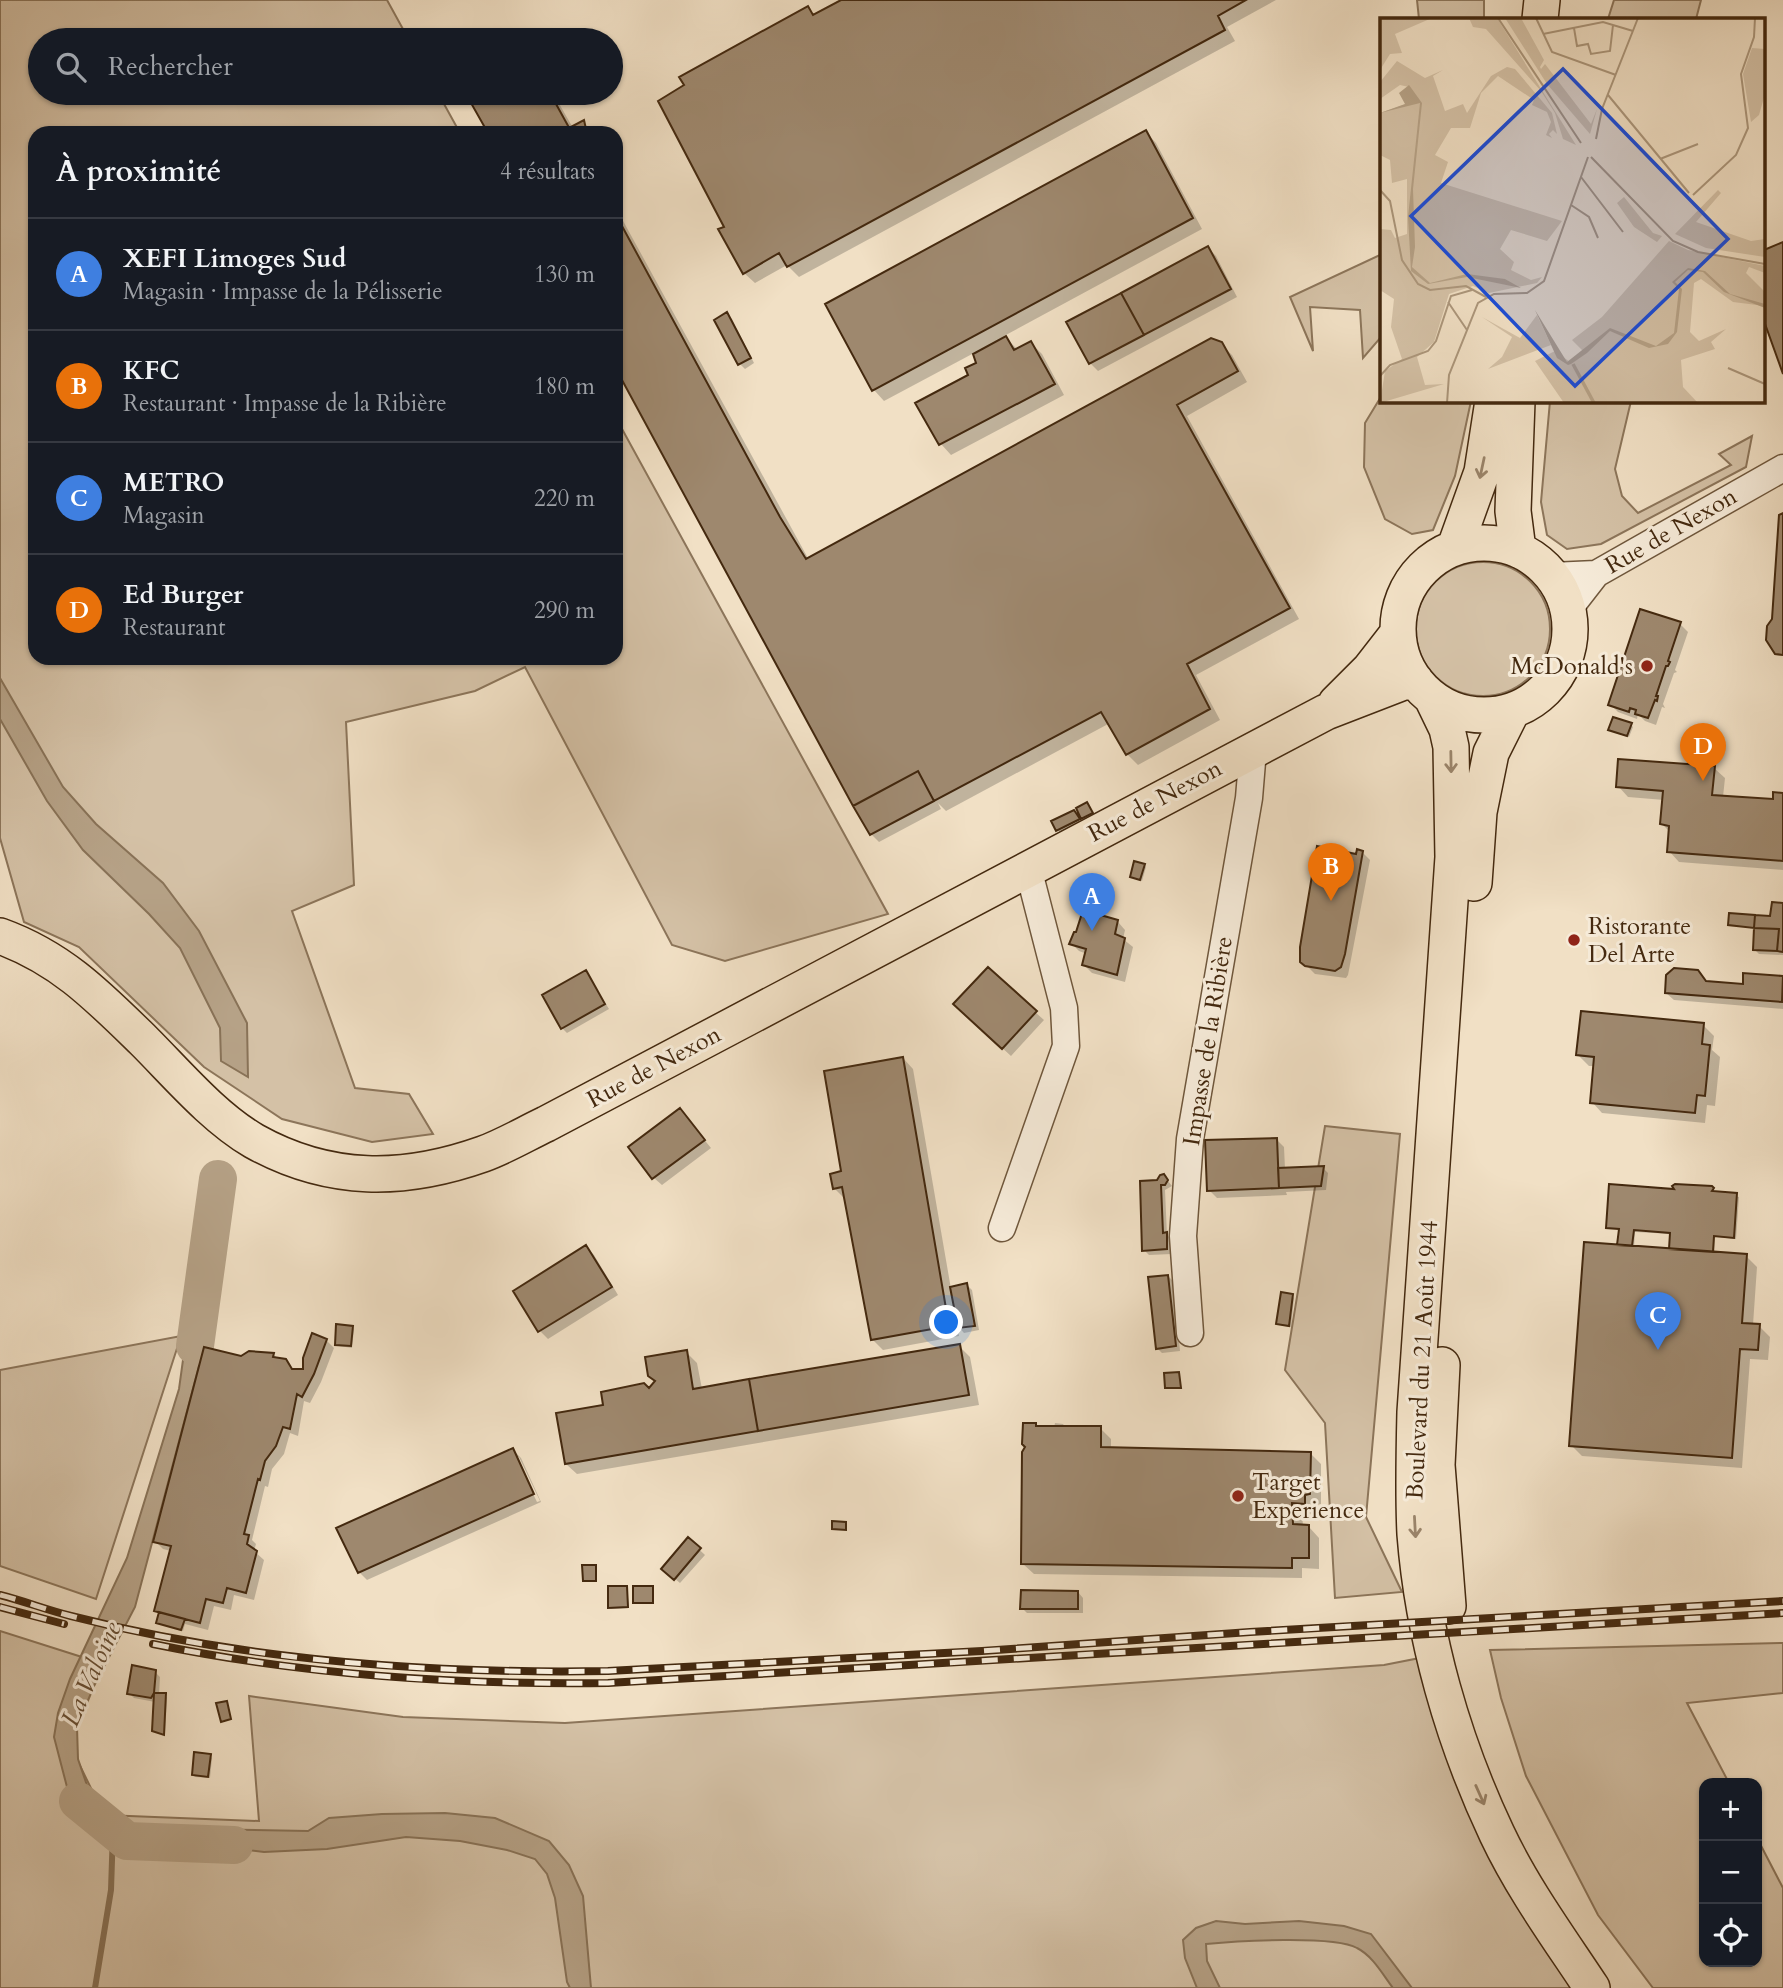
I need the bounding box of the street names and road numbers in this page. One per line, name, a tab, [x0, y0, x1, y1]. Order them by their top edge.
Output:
street label: Rue de Nexon	[1599, 480, 1743, 582]
street label: Rue de Nexon	[1082, 752, 1228, 850]
street label: Impasse de la Ribière	[1175, 934, 1241, 1148]
street label: Rue de Nexon	[581, 1018, 727, 1116]
street label: Boulevard du 21 Août 1944	[1398, 1219, 1446, 1501]

